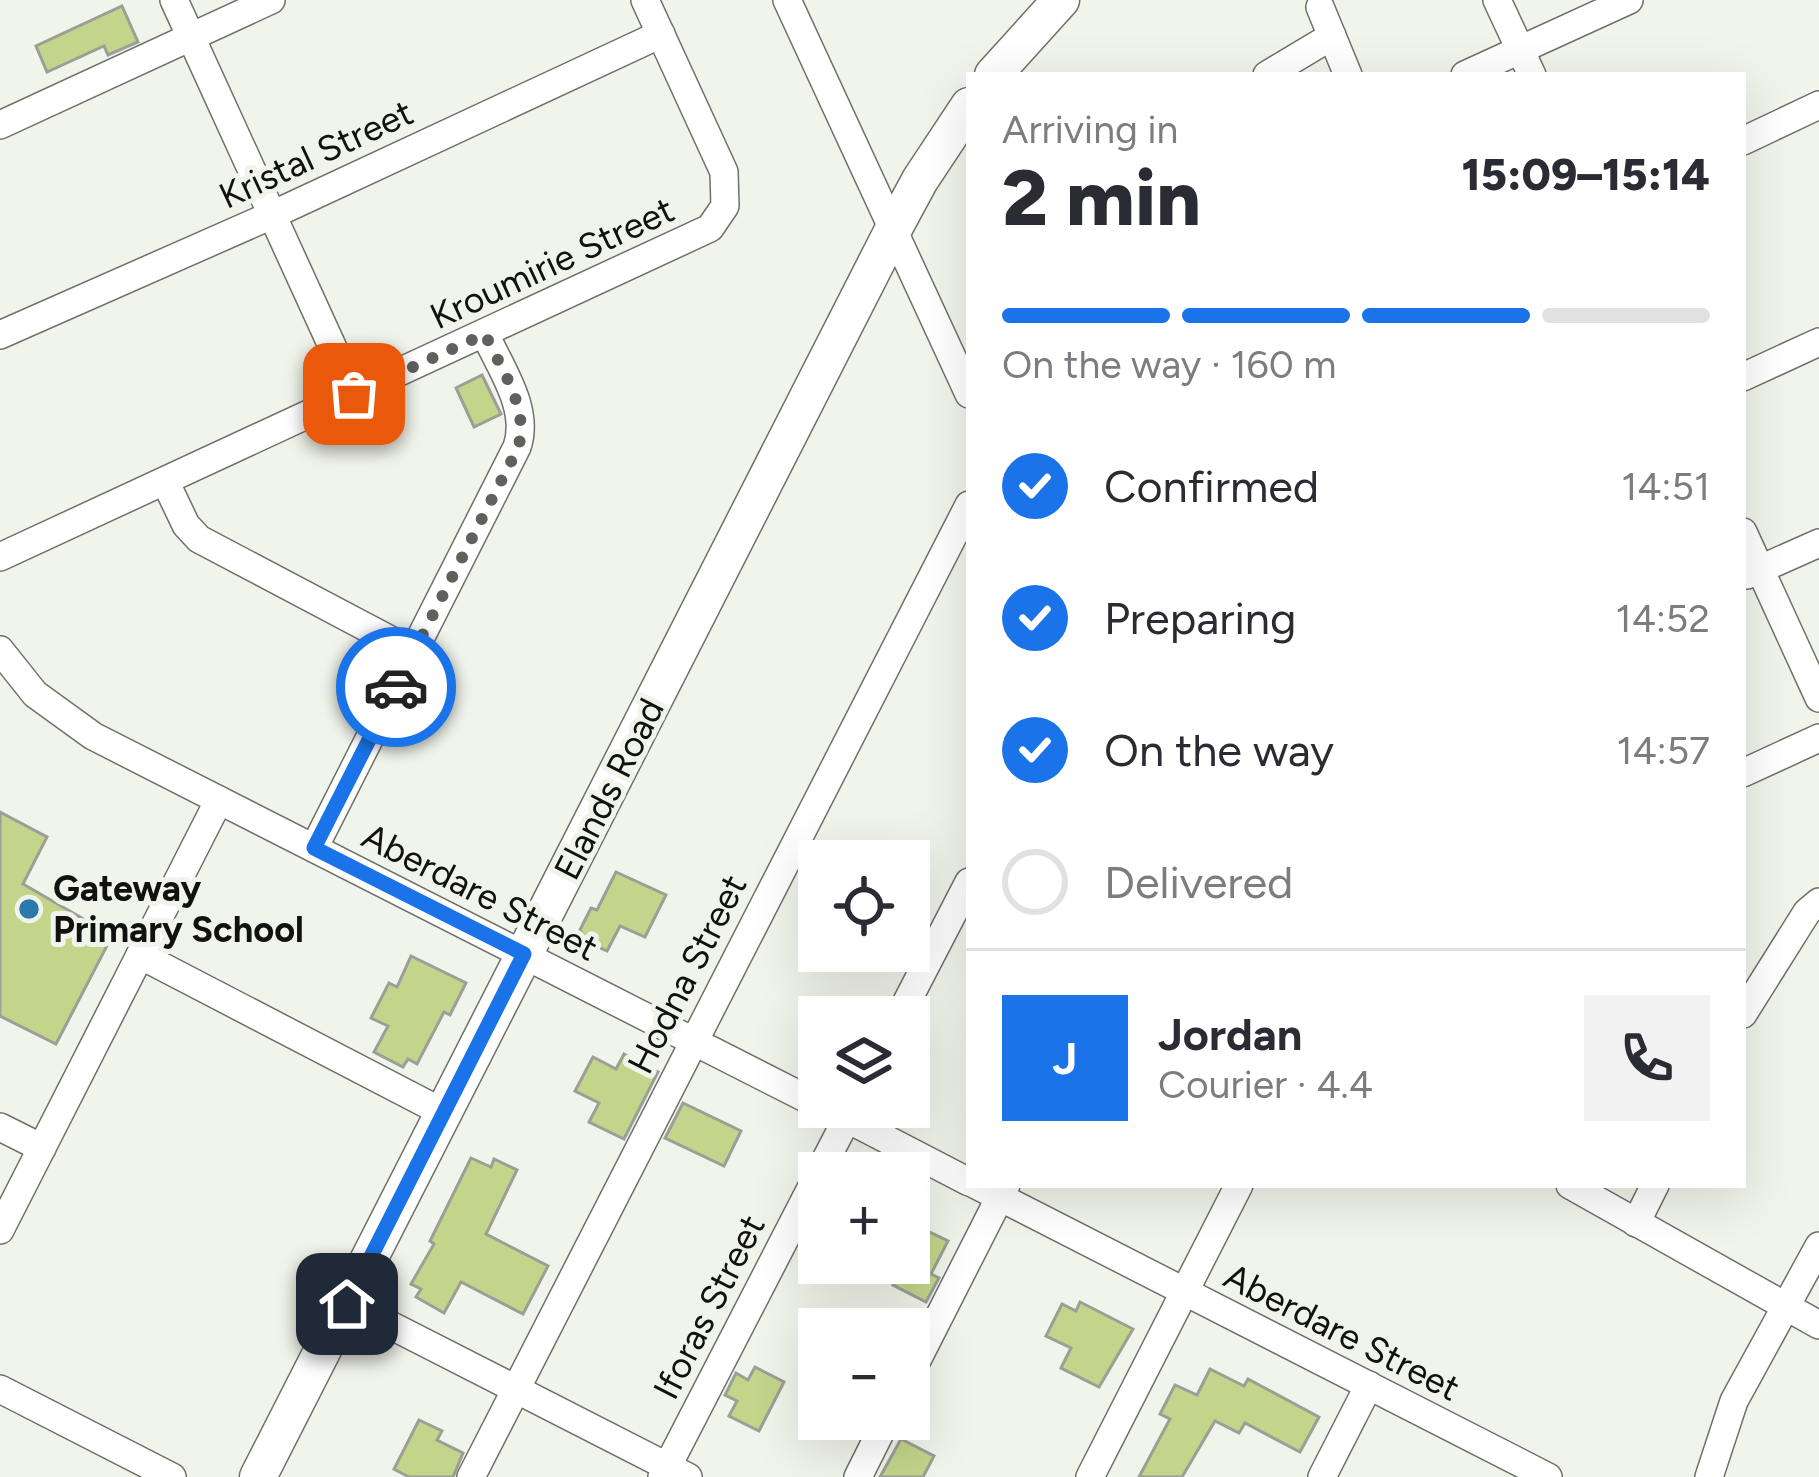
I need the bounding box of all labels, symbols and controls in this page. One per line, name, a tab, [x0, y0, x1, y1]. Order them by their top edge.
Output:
street label: Kristal Street	[212, 90, 420, 218]
text: Arriving in	[1002, 106, 1178, 153]
text: 15:09–15:14	[1462, 147, 1710, 201]
text: 2 min	[1002, 151, 1201, 245]
street label: Kroumirie Street	[423, 188, 681, 338]
text: On the way · 160 m	[1002, 341, 1337, 388]
pin	[303, 343, 405, 445]
icon: bag	[321, 361, 387, 427]
icon: check	[1002, 453, 1068, 519]
text: Confirmed	[1104, 459, 1319, 513]
text: 14:51	[1621, 463, 1710, 510]
icon: check	[1002, 585, 1068, 651]
text: Preparing	[1104, 591, 1296, 645]
text: 14:52	[1616, 595, 1710, 642]
courier	[336, 627, 456, 747]
icon: car	[363, 654, 429, 720]
street label: Elands Road	[545, 691, 673, 887]
icon: check	[1002, 717, 1068, 783]
text: On the way	[1104, 723, 1334, 777]
text: 14:57	[1616, 727, 1710, 774]
street label: Aberdare Street	[355, 814, 605, 970]
map controls	[798, 840, 930, 1440]
button: locate	[798, 840, 930, 972]
text: Delivered	[1104, 855, 1293, 909]
place label: Gateway Primary School	[53, 867, 304, 951]
street label: Hodna Street	[619, 867, 755, 1081]
marker: Gateway Primary School	[16, 896, 42, 922]
button: phone	[1584, 995, 1710, 1121]
button: layers	[798, 996, 930, 1128]
text: Jordan	[1158, 1007, 1302, 1061]
text: J	[1053, 1031, 1077, 1085]
text: Courier · 4.4	[1158, 1061, 1373, 1108]
button: +	[798, 1152, 930, 1284]
street label: Iforas Street	[644, 1208, 774, 1406]
pin	[296, 1253, 398, 1355]
street label: Aberdare Street	[1217, 1254, 1467, 1410]
icon: home	[314, 1271, 380, 1337]
button: −	[798, 1308, 930, 1440]

